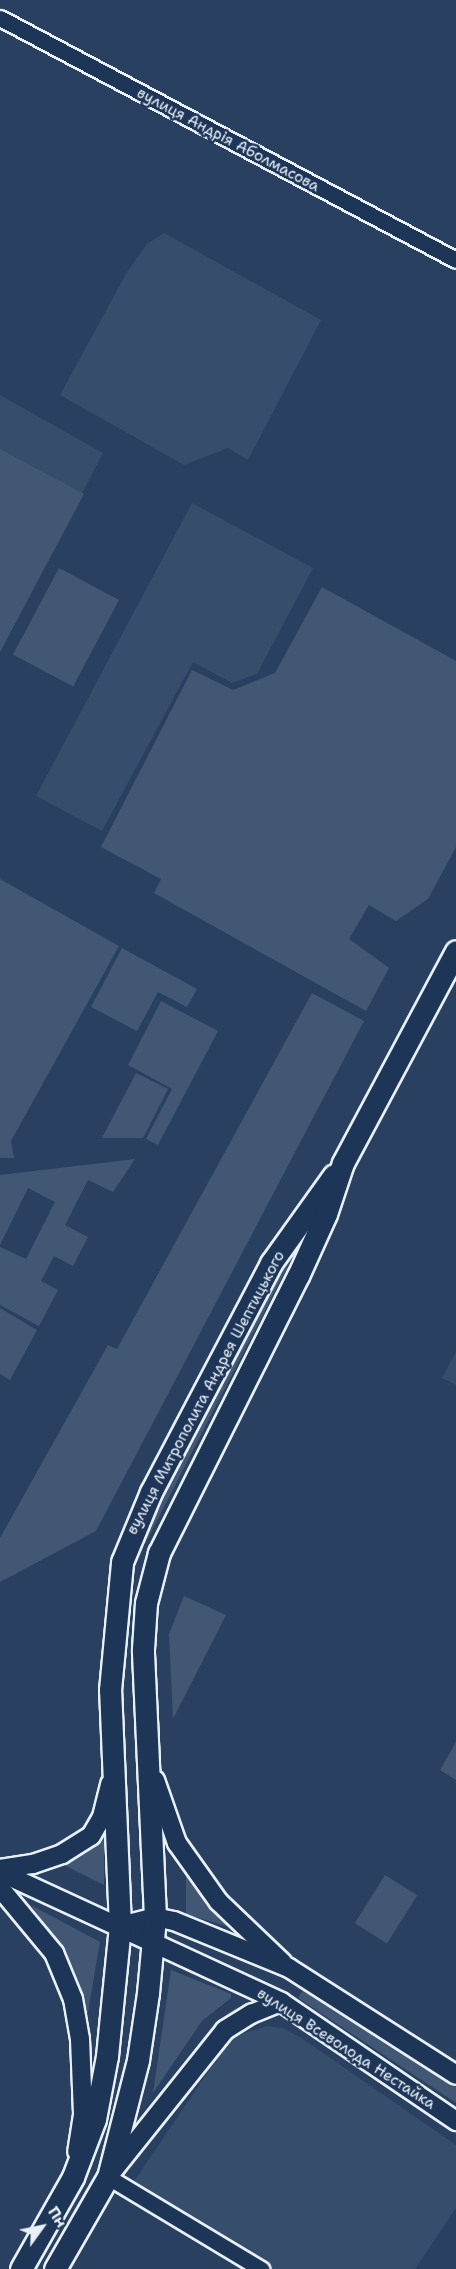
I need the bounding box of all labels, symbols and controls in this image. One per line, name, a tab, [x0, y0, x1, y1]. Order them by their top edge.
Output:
street label: вулиця Андрія Аболмасова	[134, 84, 322, 196]
street label: вулиця Митрополита Андрея Шептицького	[123, 1248, 289, 1538]
street label: вулиця Всеволода Нестайка	[254, 1985, 438, 2113]
north arrow	[12, 2197, 72, 2257]
text: Пн	[43, 2202, 72, 2232]

